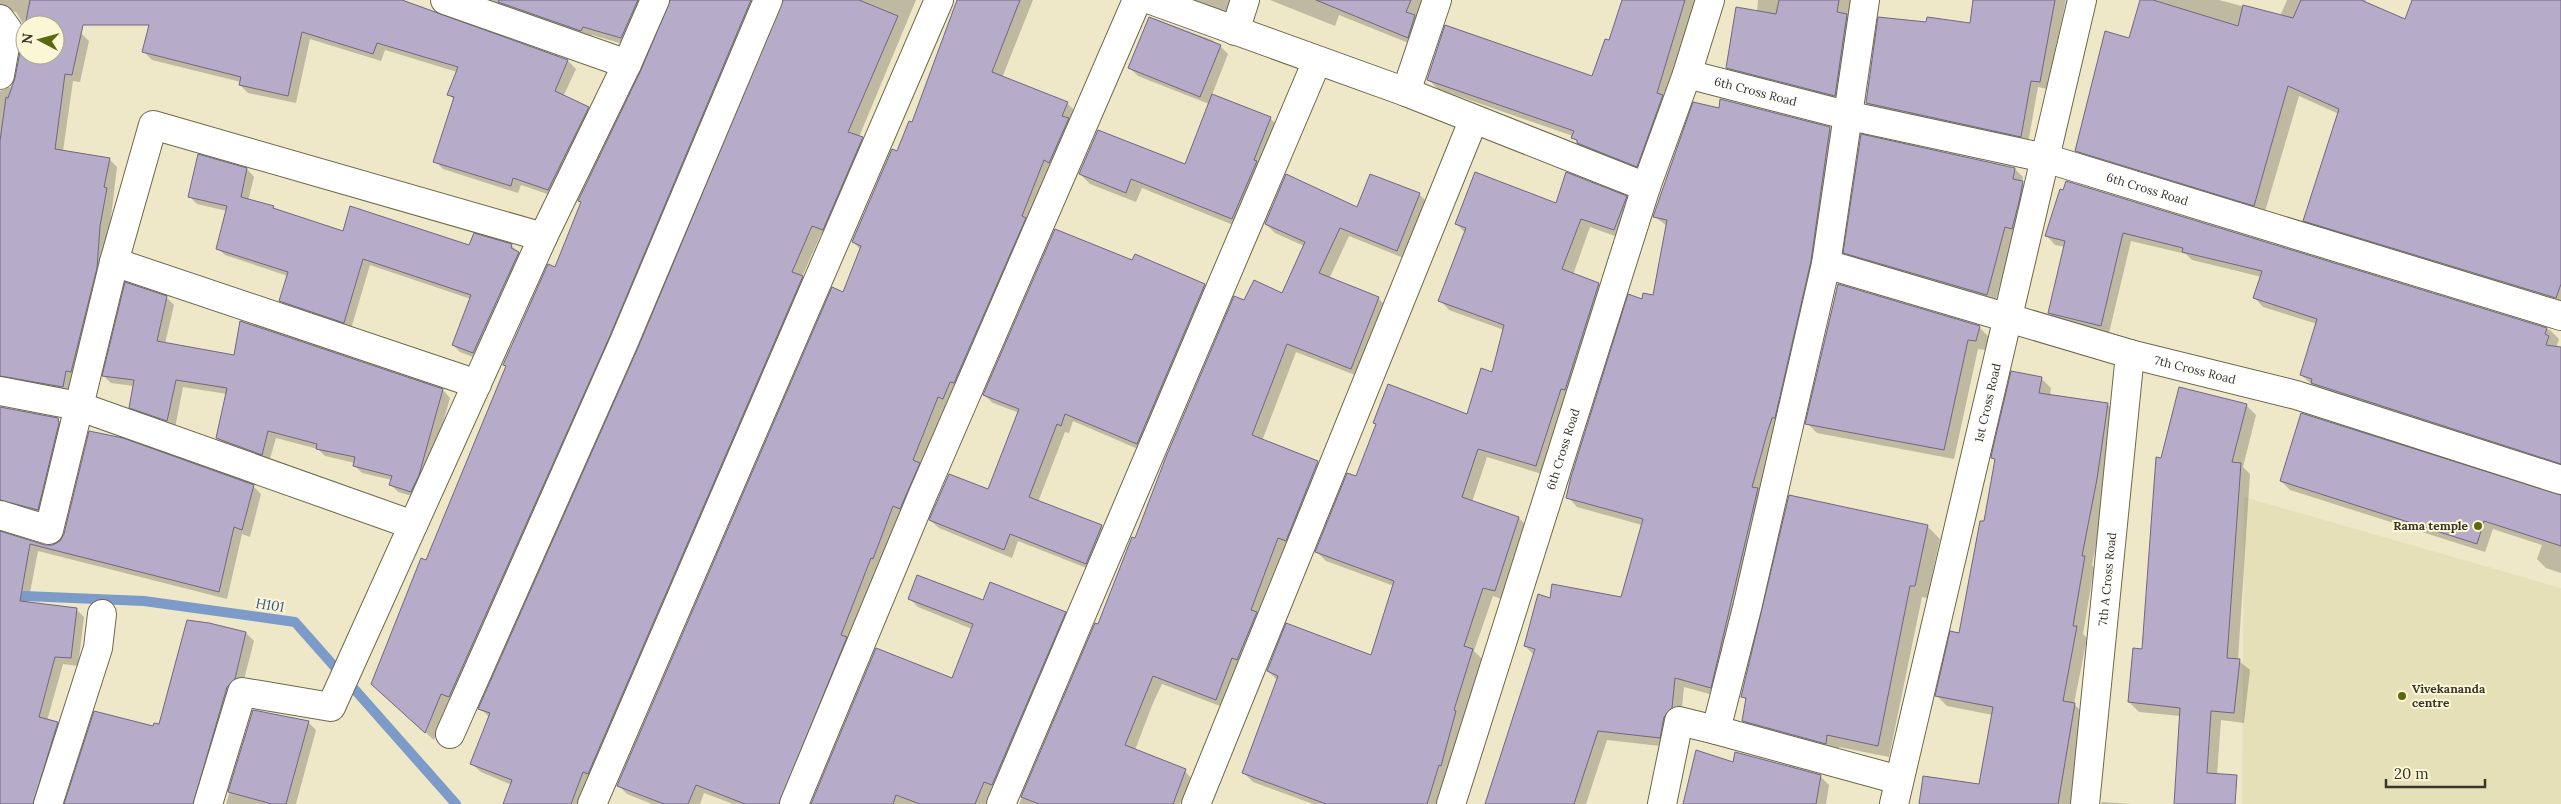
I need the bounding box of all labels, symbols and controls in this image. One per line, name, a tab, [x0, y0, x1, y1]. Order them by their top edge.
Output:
north arrow	[15, 15, 65, 65]
text: N	[18, 32, 37, 45]
street label: 6th Cross Road	[1713, 73, 1798, 109]
street label: 6th Cross Road	[2105, 169, 2190, 208]
street label: 7th Cross Road	[2153, 352, 2237, 387]
street label: 1st Cross Road	[1971, 362, 2004, 444]
street label: 6th Cross Road	[1543, 407, 1583, 492]
place label: Rama temple	[2393, 518, 2469, 533]
marker: Rama temple	[2472, 520, 2484, 532]
street label: 7th A Cross Road	[2095, 532, 2119, 627]
water label: H101	[254, 594, 286, 616]
place label: Vivekananda centre	[2412, 681, 2486, 710]
marker: Vivekananda centre	[2396, 690, 2408, 702]
scale bar	[2386, 756, 2485, 788]
text: 20 m	[2394, 764, 2429, 783]

